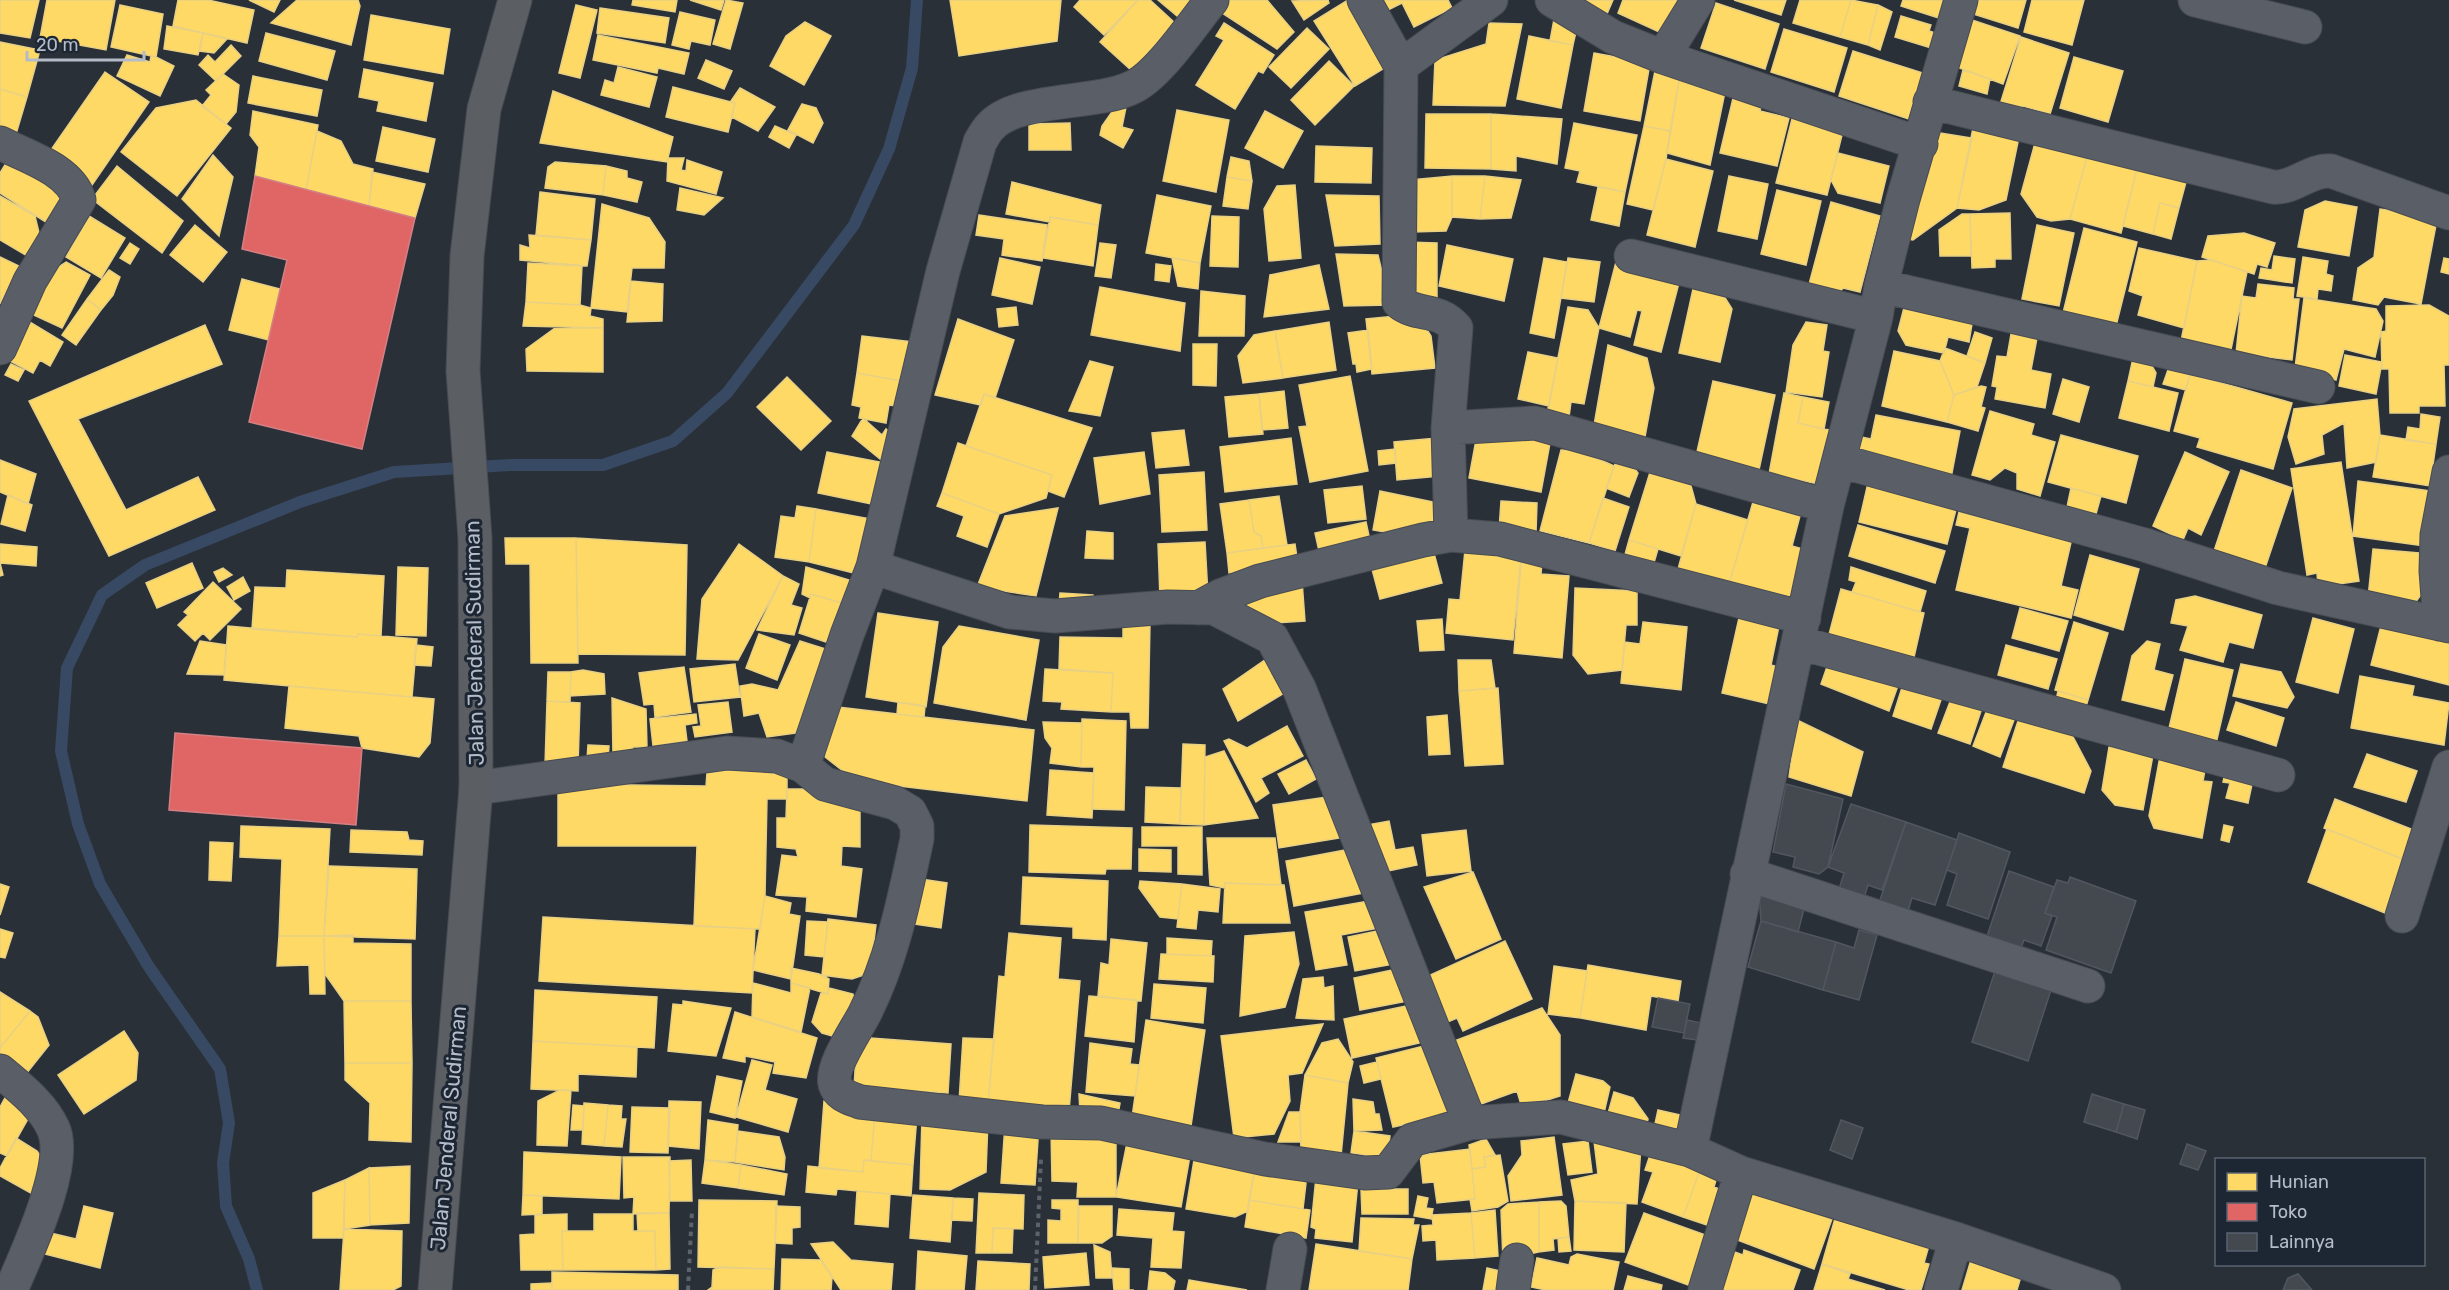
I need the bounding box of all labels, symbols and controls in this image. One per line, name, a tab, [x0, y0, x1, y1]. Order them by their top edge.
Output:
scale bar	[27, 24, 144, 62]
text: 20 m	[36, 34, 78, 56]
street label: Jalan Jenderal Sudirman	[459, 520, 489, 766]
street label: Jalan Jenderal Sudirman	[425, 1005, 471, 1251]
legend	[2215, 1158, 2425, 1266]
text: Hunian	[2269, 1171, 2329, 1193]
text: Toko	[2269, 1201, 2307, 1223]
text: Lainnya	[2269, 1231, 2334, 1253]

